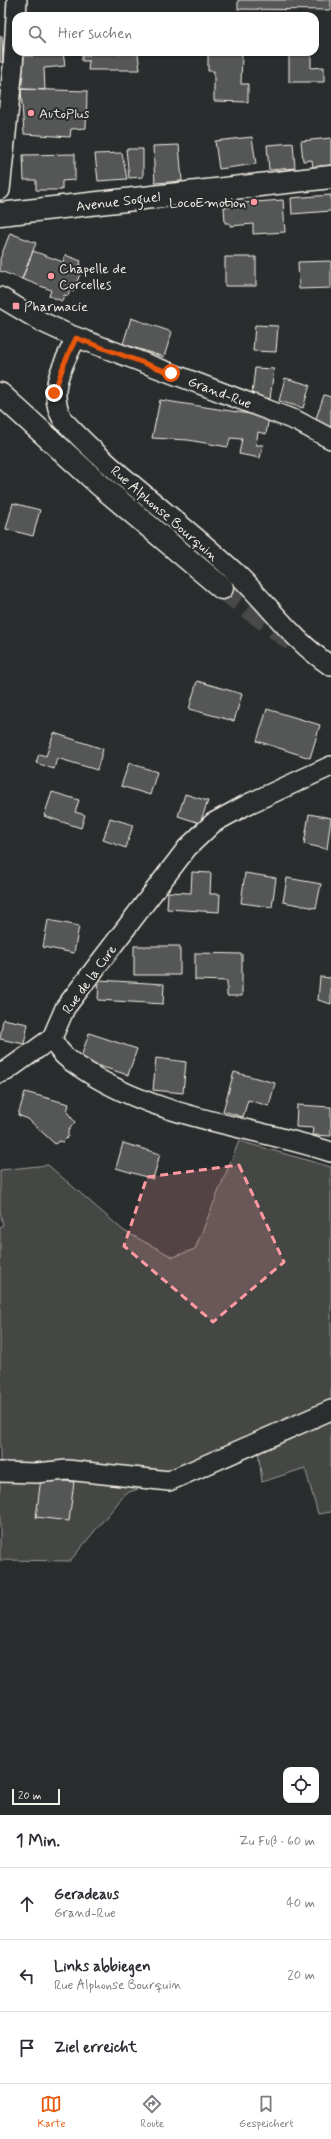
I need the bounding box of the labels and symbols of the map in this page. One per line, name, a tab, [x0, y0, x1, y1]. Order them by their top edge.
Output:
place label: AutoPlus	[39, 105, 89, 123]
marker: AutoPlus	[26, 108, 36, 118]
street label: Avenue Soguel	[75, 188, 162, 218]
place label: LocoEmotion	[169, 194, 246, 212]
marker: LocoEmotion	[249, 197, 259, 207]
place label: Chapelle de Corcelles	[59, 260, 127, 294]
marker: Chapelle de Corcelles	[46, 271, 56, 281]
place label: Pharmacie	[24, 298, 88, 316]
marker: Pharmacie	[11, 301, 21, 311]
route start	[162, 364, 180, 382]
street label: Grand-Rue	[185, 373, 254, 413]
route end	[45, 384, 63, 402]
street label: Rue Alphonse Bourquin	[107, 462, 222, 566]
street label: Rue de la Cure	[59, 941, 121, 1018]
scale bar	[12, 1787, 60, 1806]

